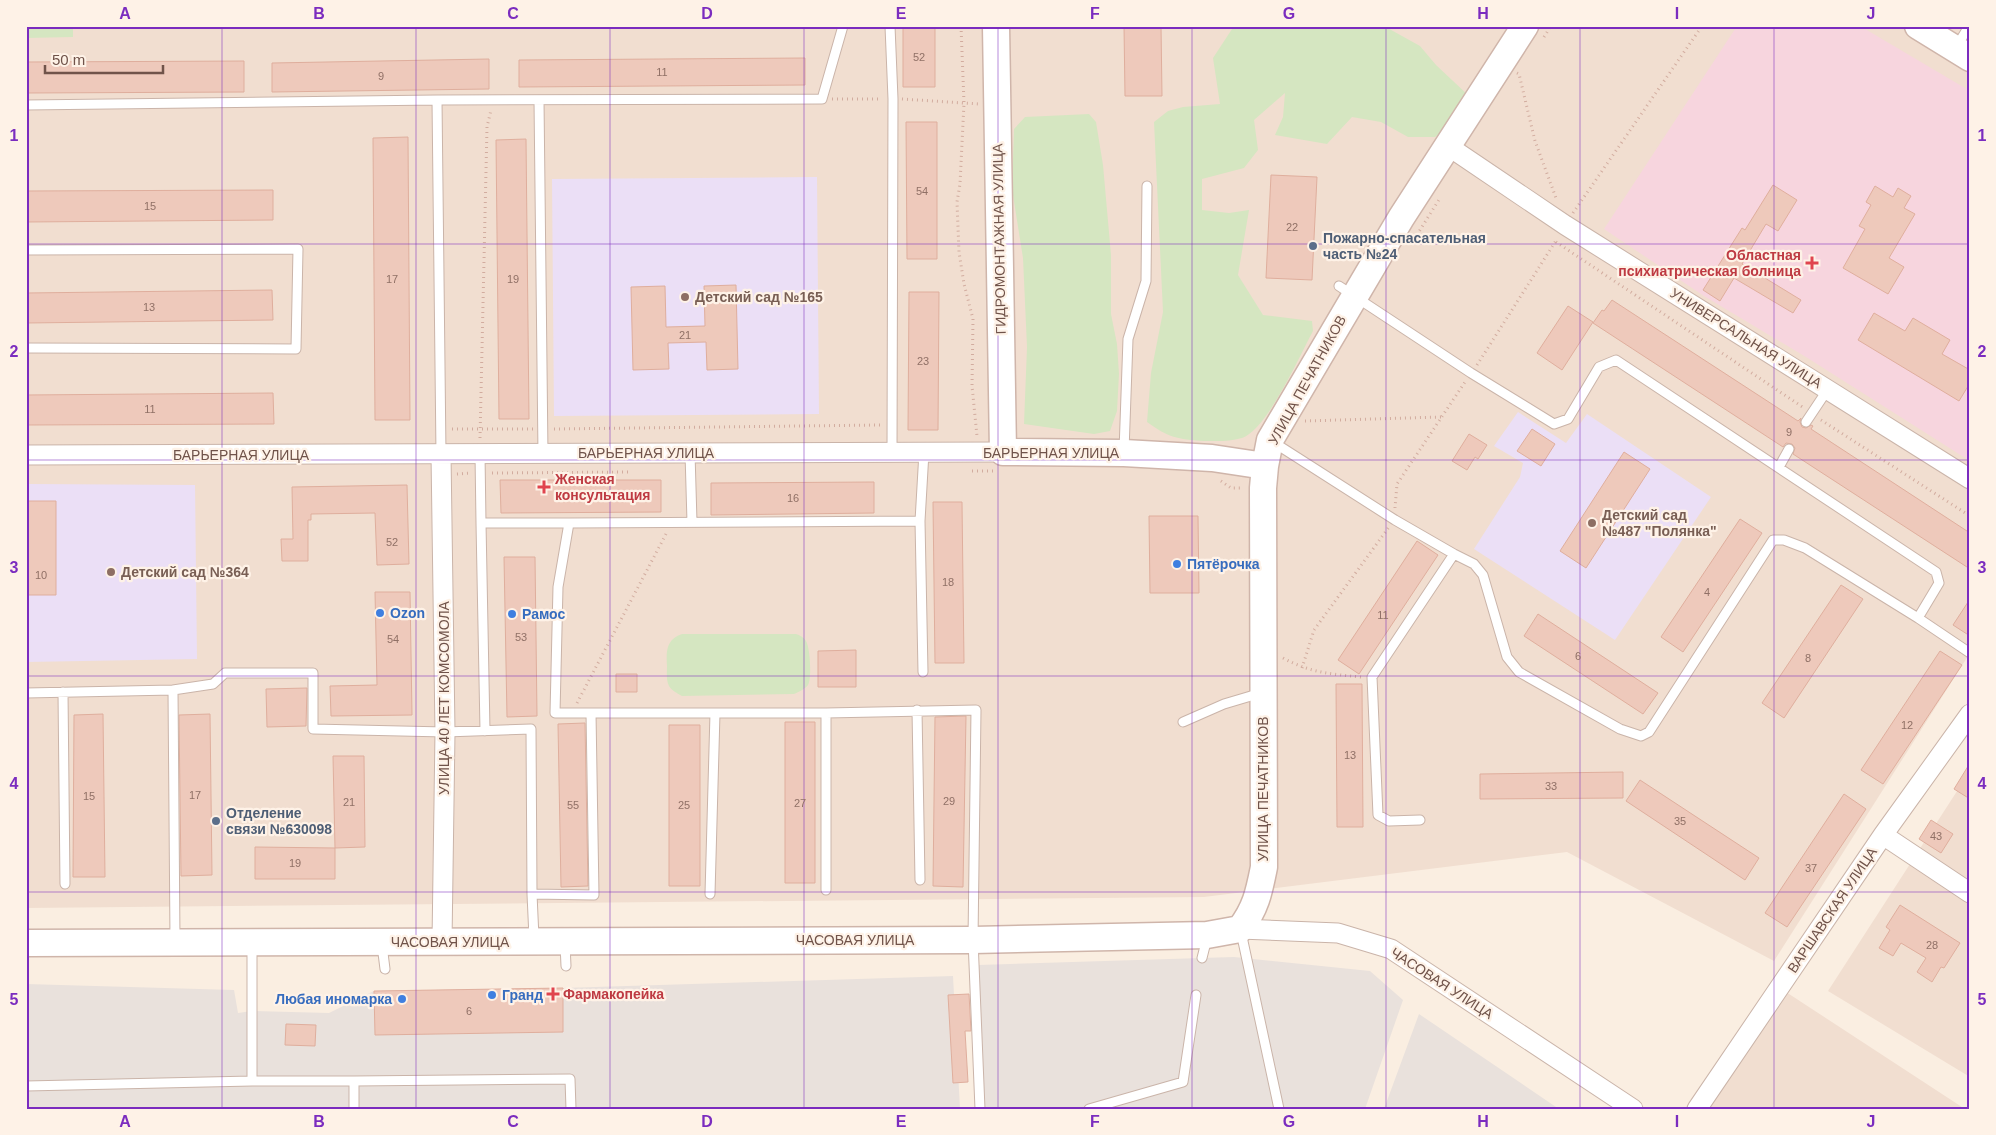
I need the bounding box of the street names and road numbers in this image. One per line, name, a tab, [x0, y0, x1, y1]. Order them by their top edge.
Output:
street label: ГИДРОМОНТАЖНАЯ УЛИЦА	[989, 143, 1009, 335]
street label: УНИВЕРСАЛЬНАЯ УЛИЦА	[1667, 285, 1825, 392]
street label: УЛИЦА ПЕЧАТНИКОВ	[1265, 313, 1349, 447]
street label: БАРЬЕРНАЯ УЛИЦА	[578, 445, 715, 461]
street label: БАРЬЕРНАЯ УЛИЦА	[983, 445, 1120, 461]
street label: БАРЬЕРНАЯ УЛИЦА	[173, 447, 310, 463]
street label: УЛИЦА 40 ЛЕТ КОМСОМОЛА	[436, 600, 452, 795]
street label: УЛИЦА ПЕЧАТНИКОВ	[1255, 716, 1271, 862]
street label: ВАРШАВСКАЯ УЛИЦА	[1784, 844, 1880, 976]
street label: ЧАСОВАЯ УЛИЦА	[796, 932, 915, 948]
street label: ЧАСОВАЯ УЛИЦА	[391, 934, 510, 950]
street label: ЧАСОВАЯ УЛИЦА	[1388, 944, 1497, 1022]

